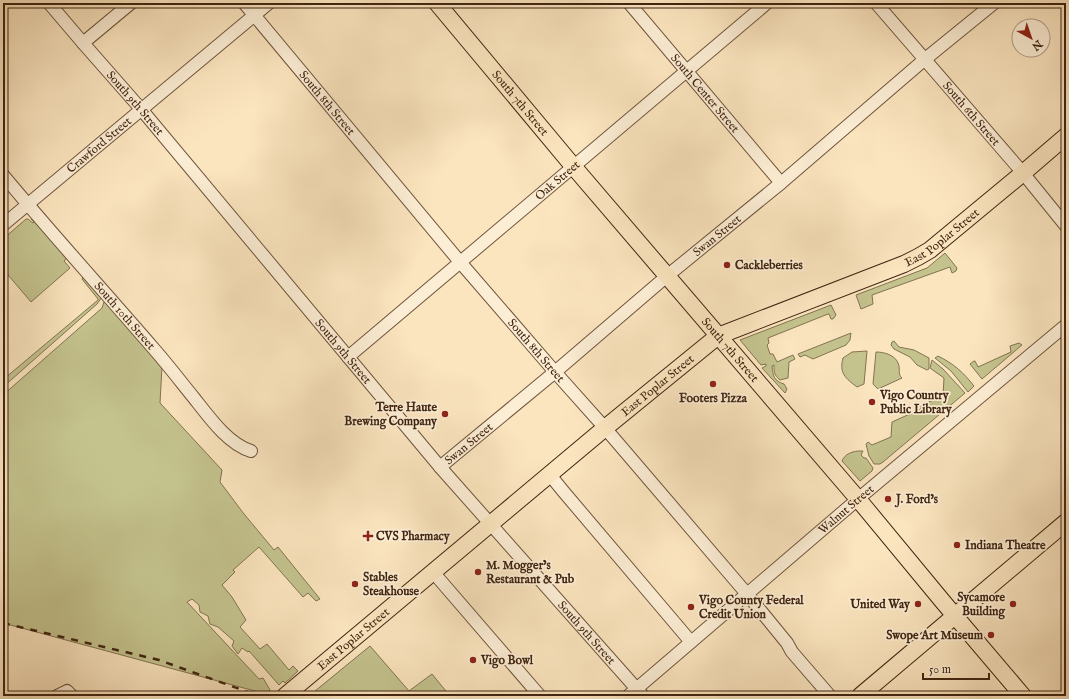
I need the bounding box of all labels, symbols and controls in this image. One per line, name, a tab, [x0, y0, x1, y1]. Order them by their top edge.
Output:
north arrow	[1011, 18, 1051, 58]
text: N	[1028, 36, 1046, 54]
street label: South Center Street	[667, 51, 742, 136]
street label: South 7th Street	[488, 67, 551, 139]
street label: South 9th Street	[103, 68, 167, 138]
street label: South 8th Street	[296, 68, 358, 139]
street label: South 6th Street	[939, 79, 1003, 149]
street label: Crawford Street	[64, 114, 135, 177]
street label: Oak Street	[532, 157, 583, 204]
street label: East Poplar Street	[902, 205, 983, 270]
street label: Swan Street	[690, 212, 744, 260]
place label: Cackleberries	[735, 258, 803, 273]
marker: Cackleberries	[722, 260, 732, 270]
street label: South 10th Street	[91, 279, 158, 353]
street label: South 7th Street	[698, 314, 762, 385]
street label: South 9th Street	[311, 316, 374, 387]
street label: South 8th Street	[504, 316, 568, 386]
street label: East Poplar Street	[618, 352, 697, 420]
marker: Footers Pizza	[708, 379, 718, 389]
place label: Vigo Country Public Library	[879, 388, 953, 418]
place label: Footers Pizza	[679, 391, 748, 406]
marker: Vigo Country Public Library	[867, 397, 877, 407]
place label: Terre Haute Brewing Company	[344, 400, 438, 430]
marker: Terre Haute Brewing Company	[440, 409, 450, 419]
street label: Swan Street	[442, 420, 496, 468]
street label: Walnut Street	[815, 482, 877, 538]
place label: J. Ford’s	[894, 492, 939, 508]
marker: J. Ford’s	[883, 494, 893, 504]
place label: CVS Pharmacy	[376, 529, 451, 545]
marker: CVS Pharmacy	[363, 531, 373, 541]
place label: Indiana Theatre	[965, 538, 1046, 553]
marker: Indiana Theatre	[952, 540, 962, 550]
place label: M. Mogger’s Restaurant & Pub	[486, 558, 575, 587]
marker: M. Mogger’s Restaurant & Pub	[473, 567, 483, 577]
place label: Stables Steakhouse	[363, 570, 420, 599]
marker: Stables Steakhouse	[350, 579, 360, 589]
place label: Sycamore Building	[957, 590, 1005, 620]
place label: Vigo County Federal Credit Union	[698, 593, 804, 622]
place label: United Way	[849, 597, 911, 613]
street label: South 9th Street	[554, 598, 619, 668]
marker: United Way	[913, 599, 923, 609]
marker: Sycamore Building	[1008, 599, 1018, 609]
marker: Vigo County Federal Credit Union	[686, 602, 696, 612]
street label: East Poplar Street	[314, 605, 393, 674]
place label: Swope Art Museum	[886, 628, 984, 644]
marker: Swope Art Museum	[986, 630, 996, 640]
place label: Vigo Bowl	[480, 653, 534, 669]
marker: Vigo Bowl	[468, 655, 478, 665]
scale bar	[923, 655, 989, 681]
text: 50 m	[929, 662, 951, 677]

